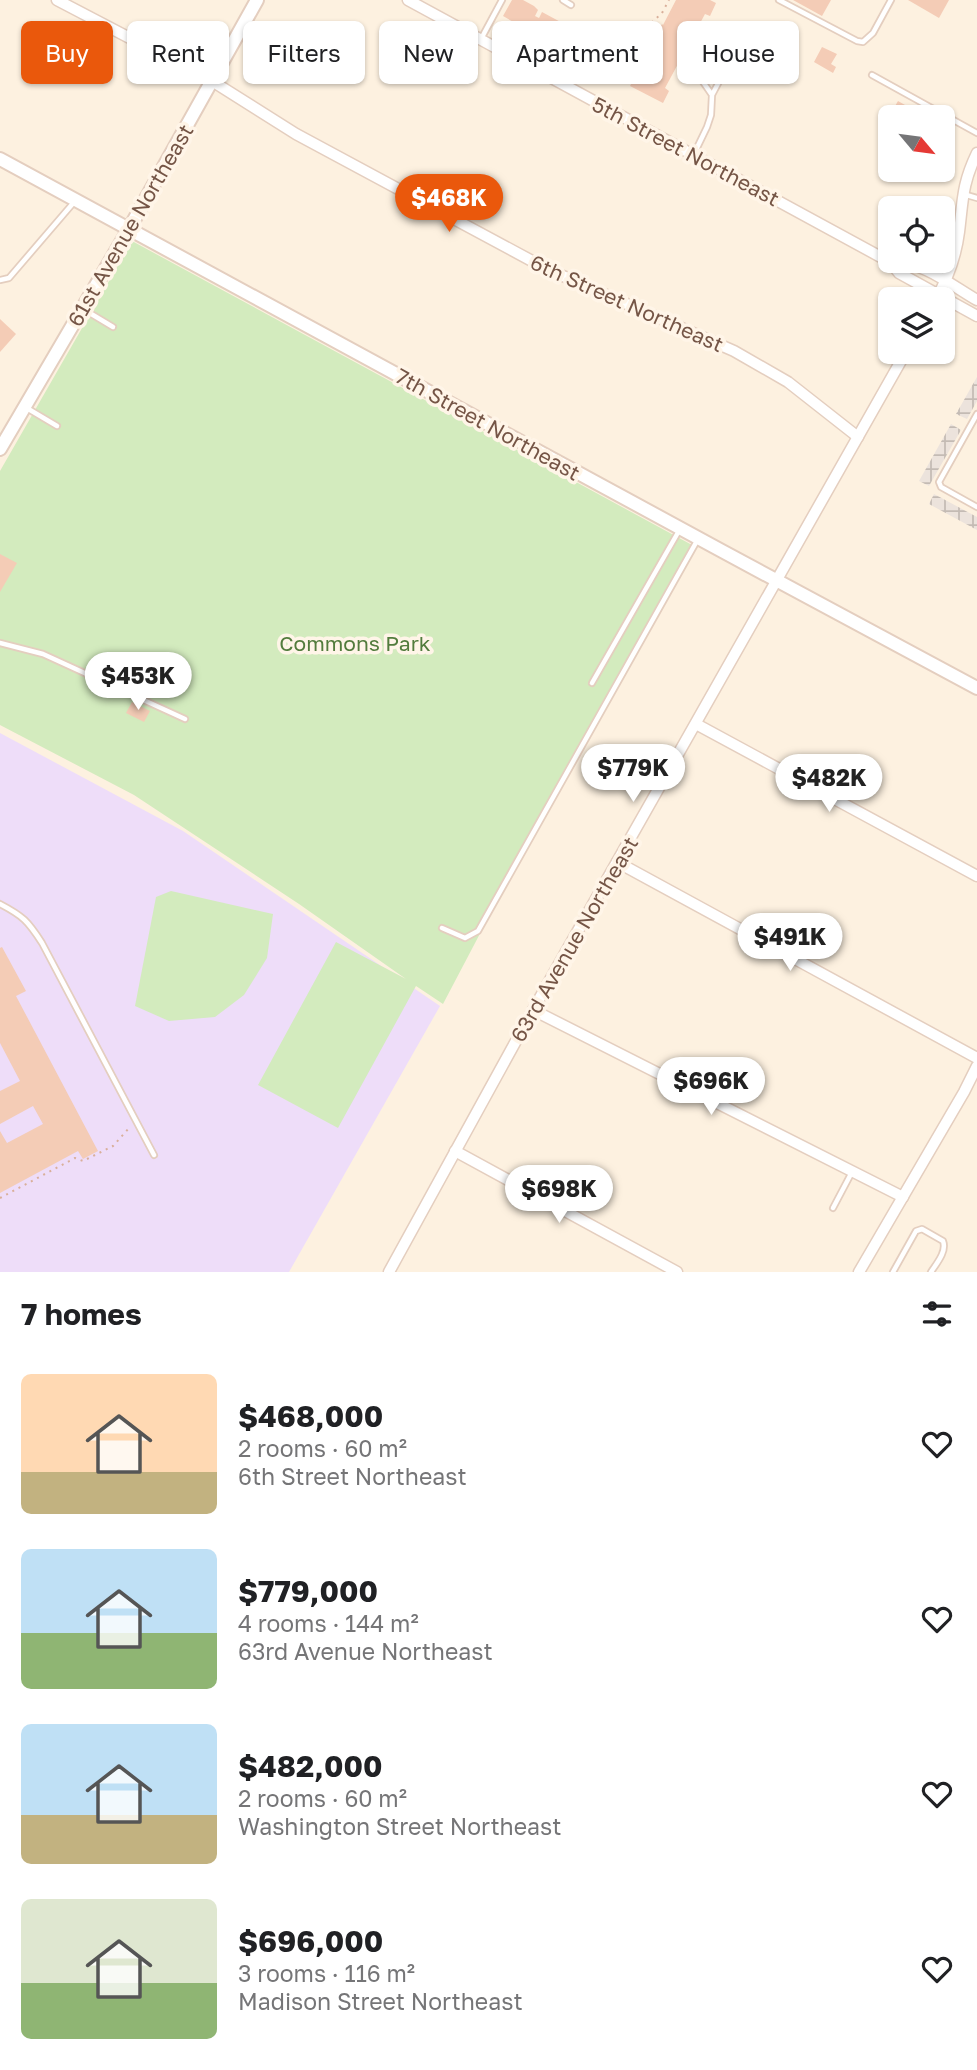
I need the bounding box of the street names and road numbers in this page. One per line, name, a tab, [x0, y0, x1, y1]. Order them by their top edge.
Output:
street label: 5th Street Northeast	[588, 91, 784, 211]
street label: 61st Avenue Northeast	[61, 119, 199, 331]
street label: 6th Street Northeast	[526, 249, 728, 357]
street label: 7th Street Northeast	[391, 362, 585, 486]
street label: 63rd Avenue Northeast	[505, 832, 643, 1046]

